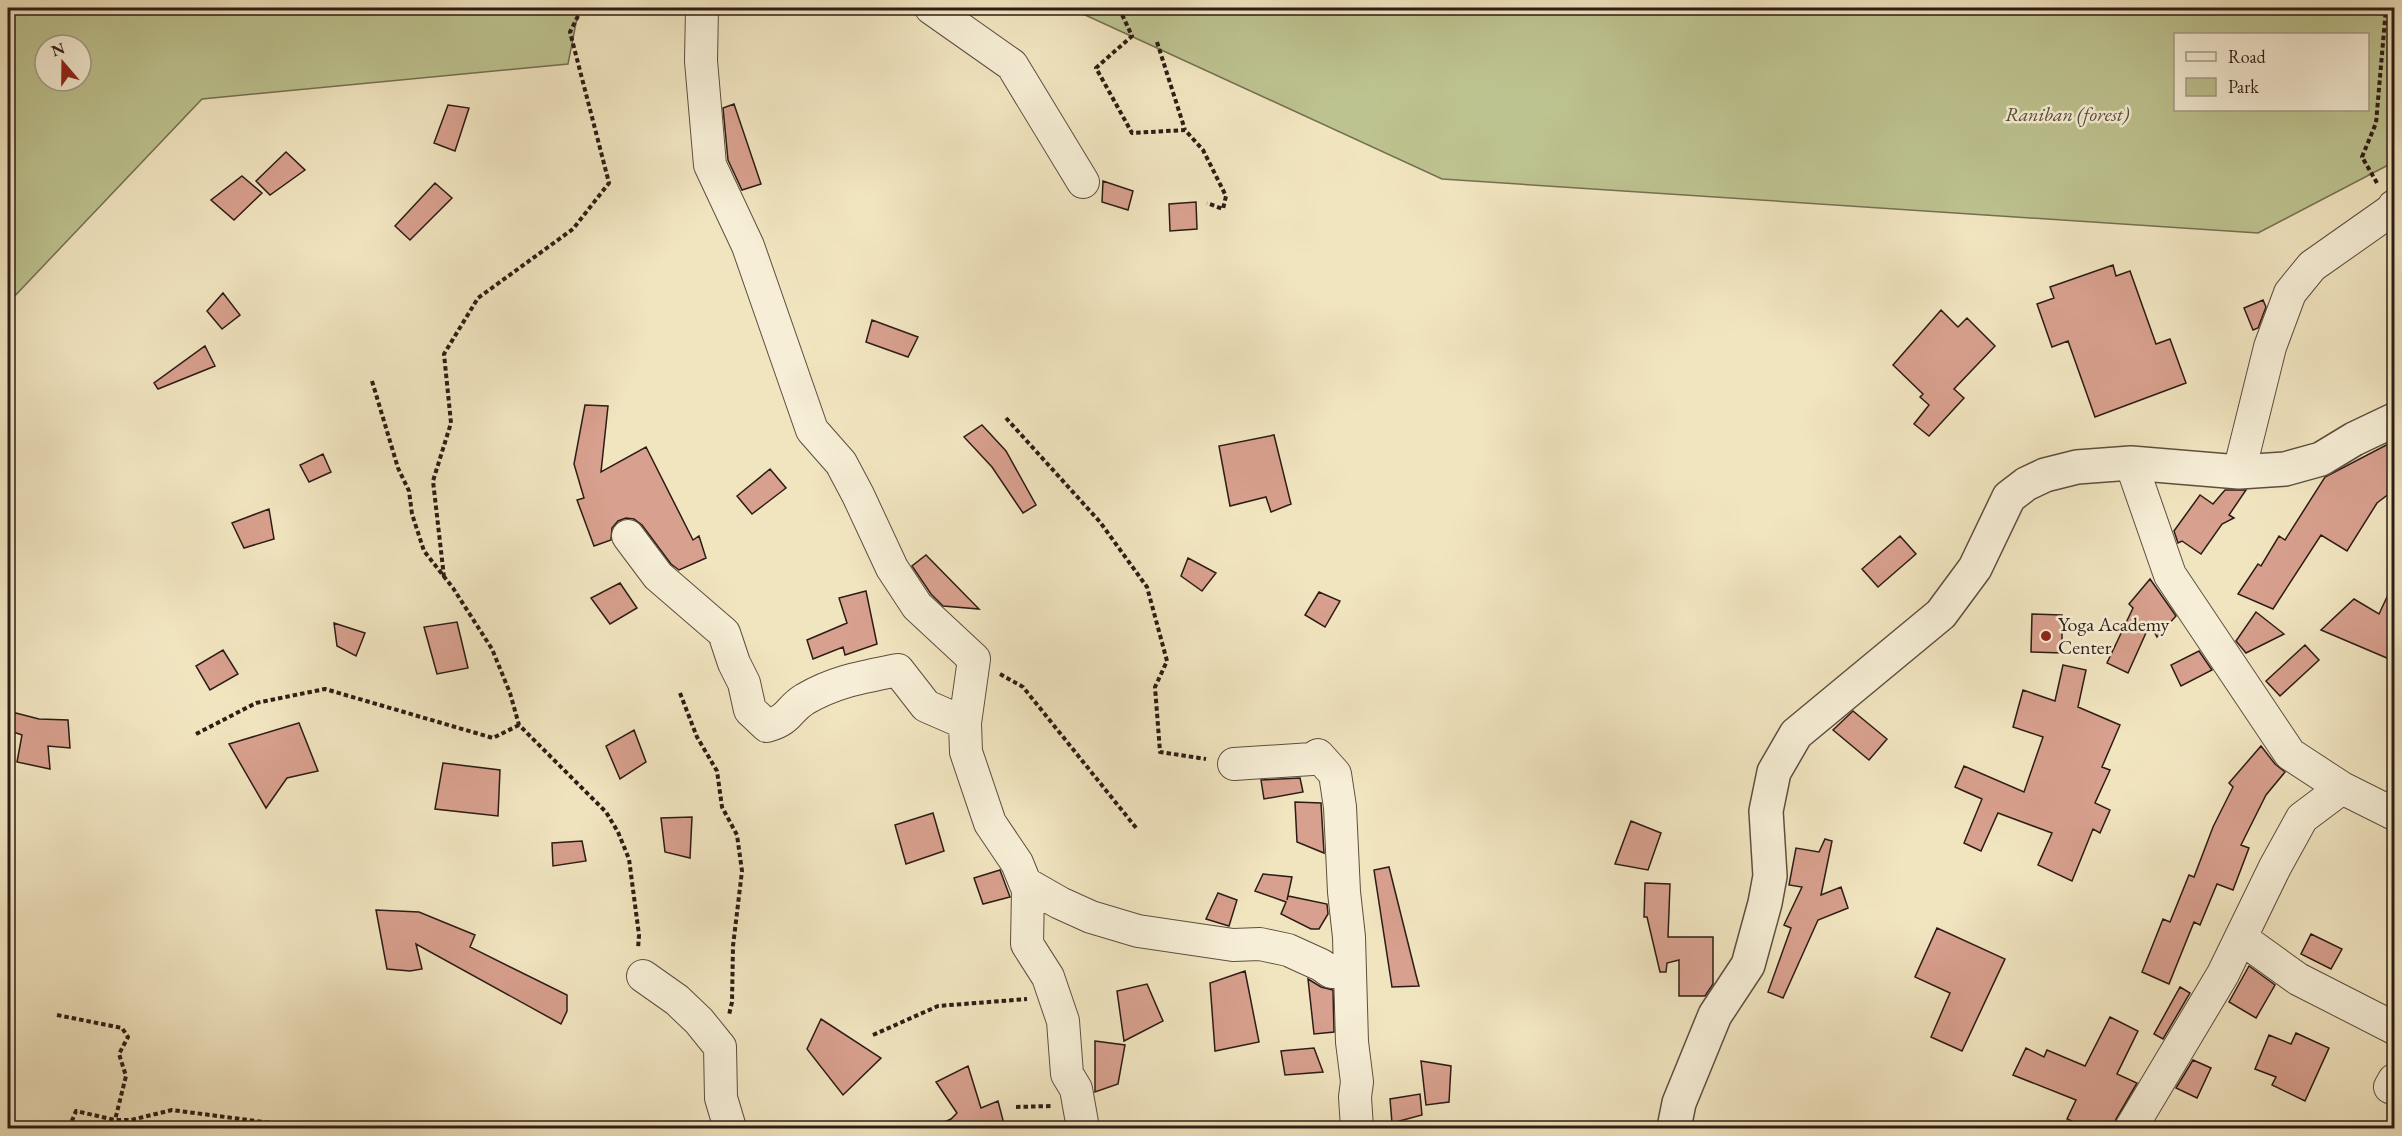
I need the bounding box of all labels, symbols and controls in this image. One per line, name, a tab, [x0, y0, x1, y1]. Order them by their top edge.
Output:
north arrow	[33, 33, 93, 93]
legend	[2174, 33, 2369, 111]
text: N	[48, 37, 68, 61]
text: Road	[2228, 45, 2267, 68]
text: Park	[2228, 75, 2259, 98]
park label: Raniban (forest)	[2005, 101, 2130, 127]
place label: Yoga Academy Center	[2058, 611, 2169, 660]
marker: Yoga Academy Center	[2039, 629, 2053, 643]

